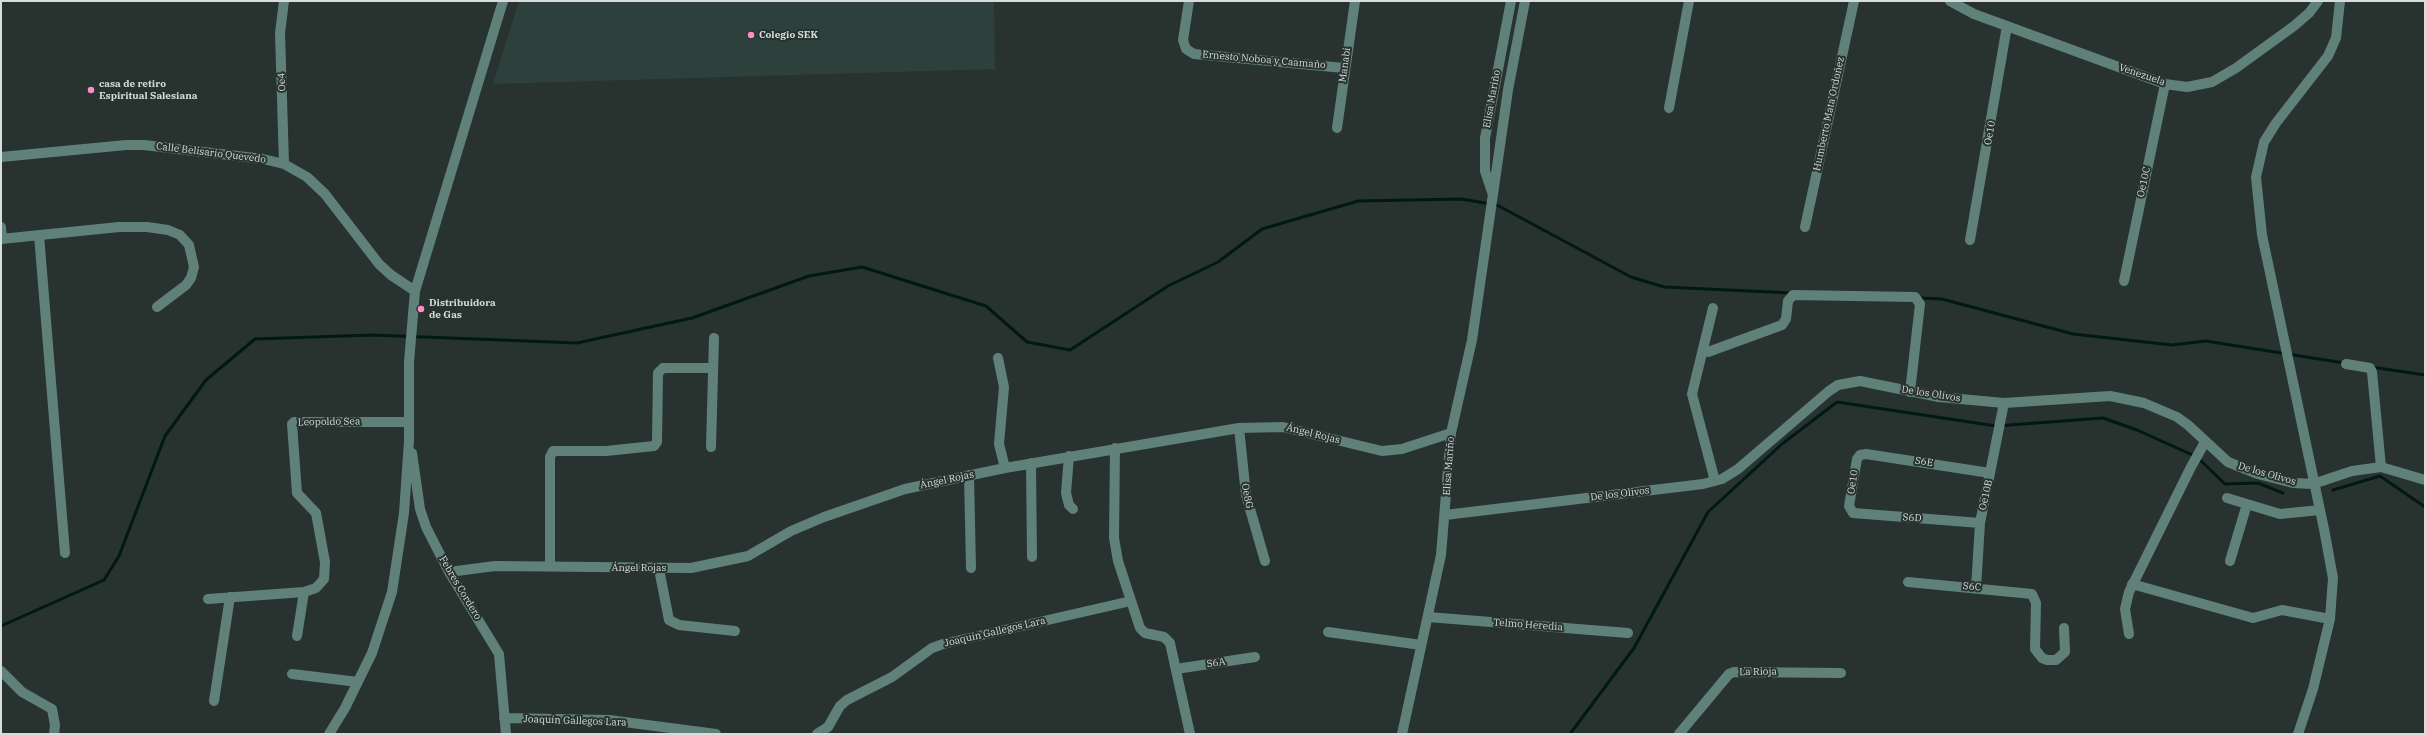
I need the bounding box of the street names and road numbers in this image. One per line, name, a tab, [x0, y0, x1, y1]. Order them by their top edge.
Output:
street label: Manabi	[1337, 47, 1353, 83]
street label: Ernesto Noboa y Caamaño	[1202, 49, 1326, 71]
street label: Humberto Mata Ordoñez	[1811, 56, 1847, 172]
street label: Venezuela	[2117, 61, 2167, 89]
street label: Elisa Mariño	[1481, 69, 1503, 129]
street label: Oe4	[276, 73, 288, 91]
street label: Oe10	[1982, 120, 1998, 146]
street label: Calle Belisario Quevedo	[155, 140, 267, 166]
street label: Oe10C	[2135, 166, 2153, 198]
street label: De los Olivos	[1901, 383, 1961, 405]
street label: Leopoldo Sea	[298, 415, 360, 429]
street label: Ángel Rojas	[1285, 422, 1341, 446]
street label: Elisa Mariño	[1441, 436, 1457, 496]
street label: S6E	[1914, 455, 1934, 469]
street label: De los Olivos	[2237, 460, 2297, 488]
street label: Ángel Rojas	[919, 468, 975, 492]
street label: Oe10	[1845, 469, 1861, 495]
street label: Oe10B	[1977, 478, 1995, 512]
street label: Oe8G	[1239, 482, 1255, 510]
street label: De los Olivos	[1590, 484, 1650, 504]
street label: S6D	[1902, 511, 1922, 525]
street label: Febres Cordero	[436, 554, 484, 622]
street label: Ángel Rojas	[612, 562, 666, 574]
street label: S6C	[1962, 580, 1982, 594]
street label: Joaquín Gallegos Lara	[943, 615, 1047, 649]
street label: Telmo Heredia	[1493, 617, 1563, 633]
street label: S6A	[1206, 656, 1226, 670]
street label: La Rioja	[1739, 666, 1777, 678]
street label: Joaquín Gallegos Lara	[523, 713, 627, 729]

